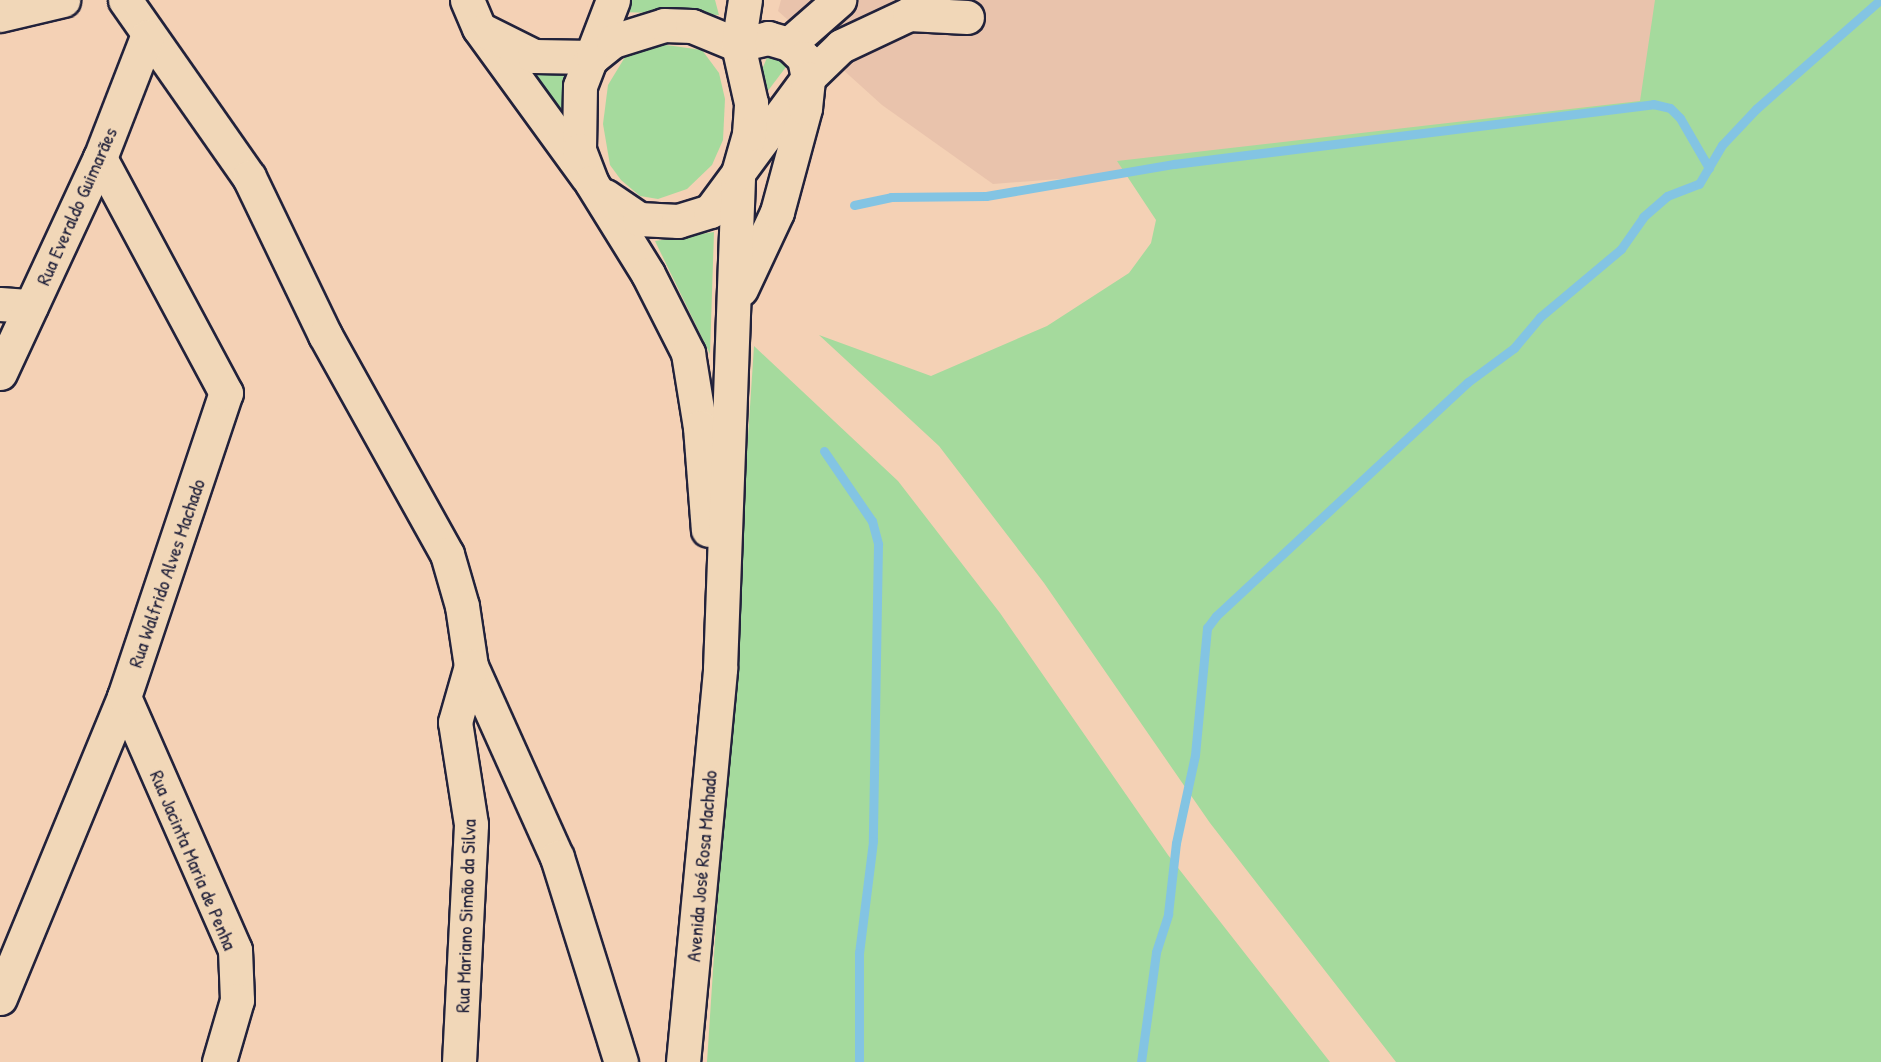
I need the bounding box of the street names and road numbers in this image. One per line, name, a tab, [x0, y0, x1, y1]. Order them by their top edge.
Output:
street label: Rua Everaldo Guimarães	[30, 123, 122, 289]
street label: Rua Walfrido Alves Machado	[122, 476, 210, 670]
street label: Rua Jacinta Maria de Penha	[145, 767, 243, 953]
street label: Avenida José Rosa Machado	[681, 769, 721, 963]
street label: Rua Mariano Simão da Silva	[450, 819, 480, 1013]

